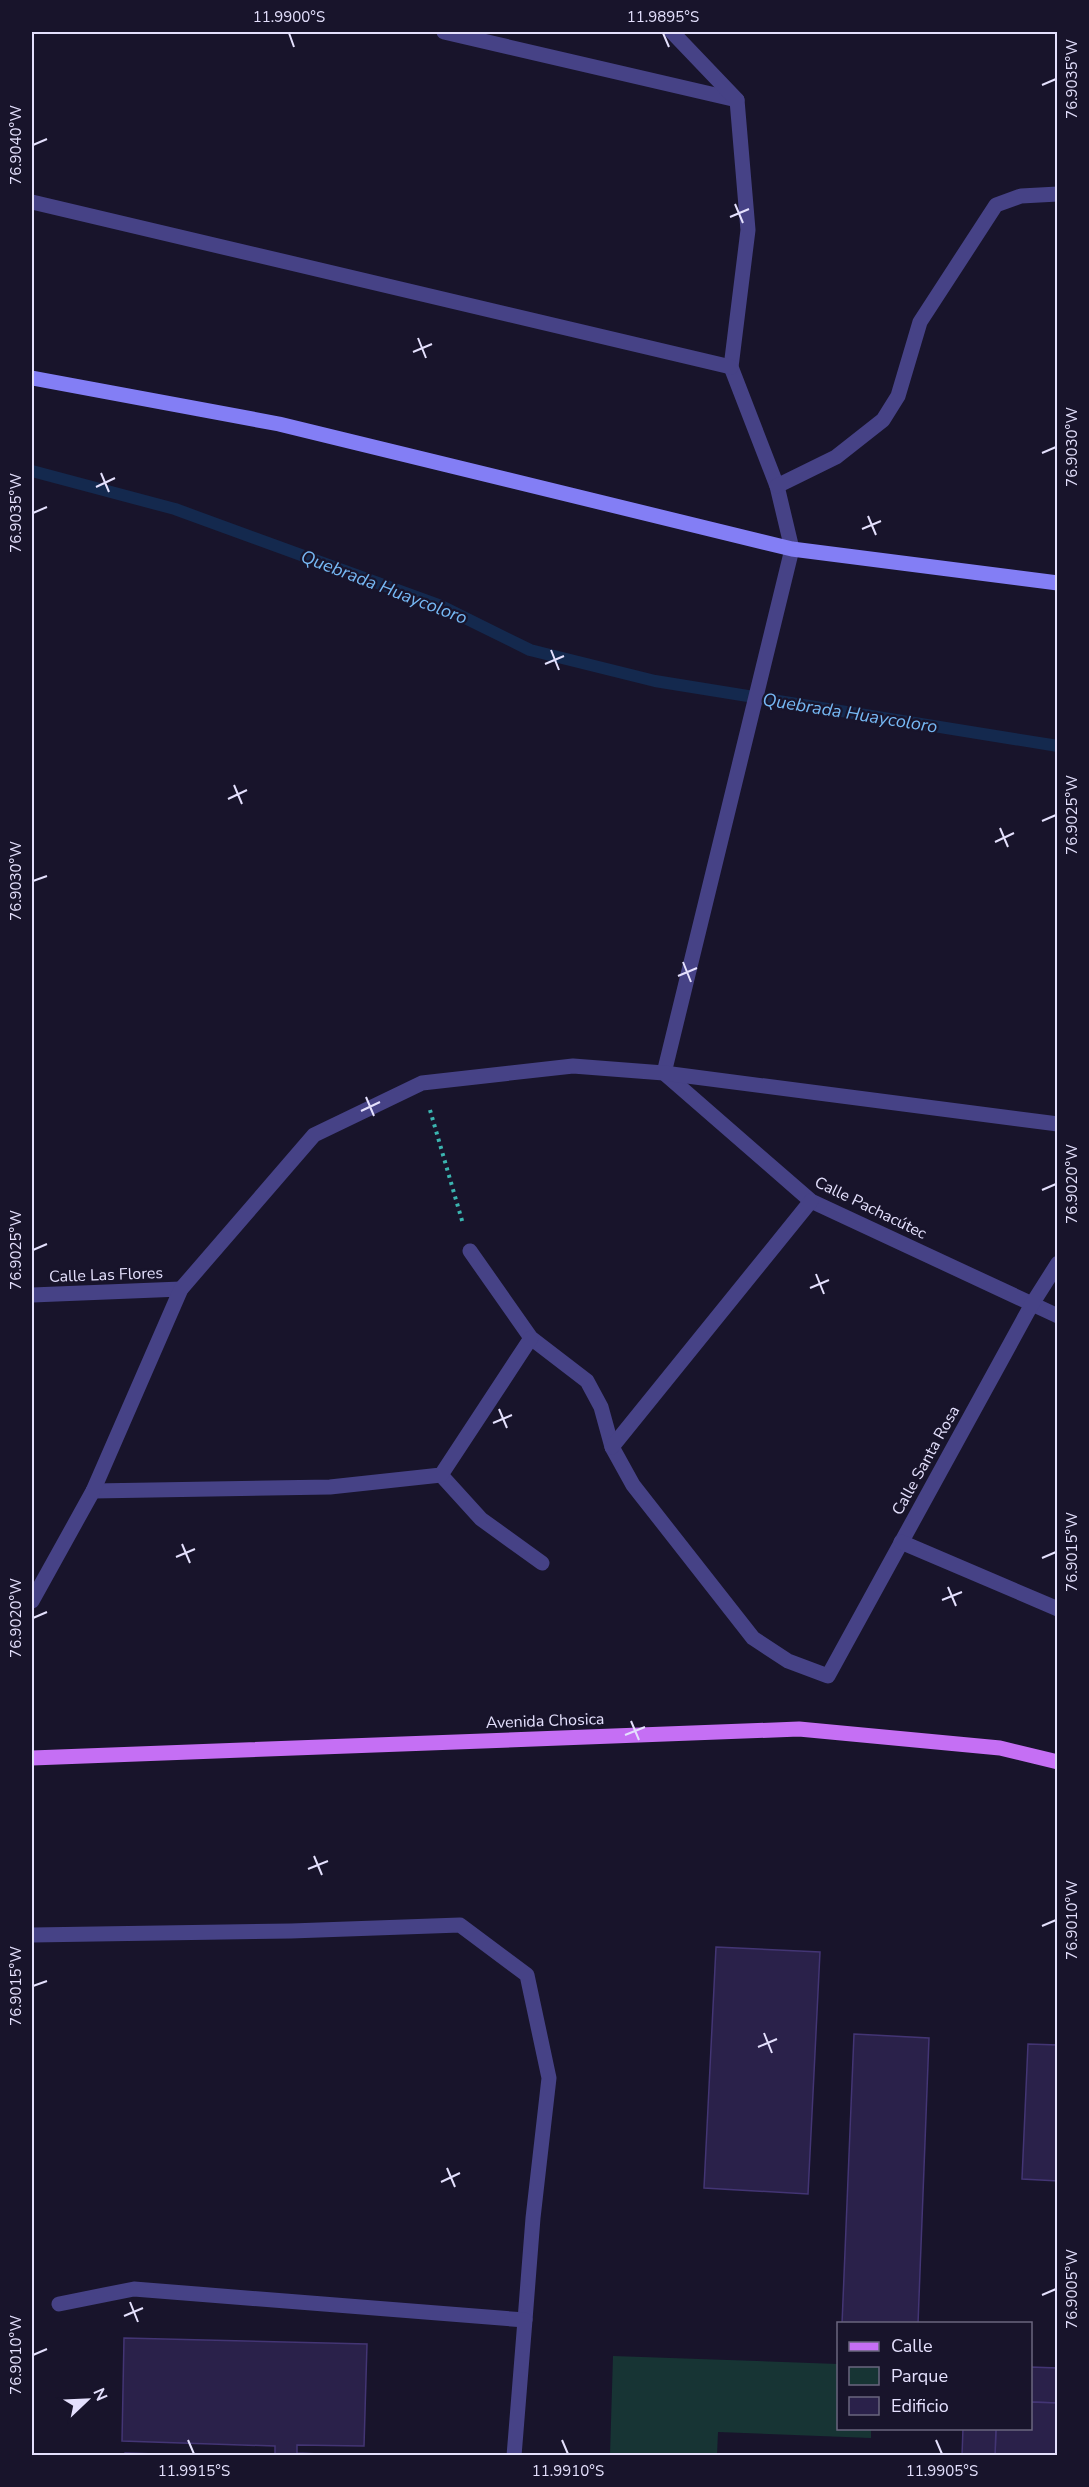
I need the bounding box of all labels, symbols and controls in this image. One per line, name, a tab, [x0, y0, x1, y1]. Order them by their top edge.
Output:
text: 11.9900°S	[253, 7, 325, 27]
text: 11.9895°S	[627, 7, 699, 27]
text: 76.9035°W	[1062, 39, 1082, 119]
text: 76.9040°W	[6, 105, 26, 185]
text: 76.9030°W	[1062, 407, 1082, 487]
text: 76.9035°W	[6, 473, 26, 553]
water label: Quebrada Huaycoloro	[297, 544, 471, 630]
water label: Quebrada Huaycoloro	[761, 687, 939, 739]
text: 76.9025°W	[1062, 775, 1082, 855]
text: 76.9030°W	[6, 841, 26, 921]
text: 76.9020°W	[1062, 1144, 1082, 1224]
street label: Calle Pachacútec	[811, 1171, 931, 1245]
text: 76.9025°W	[6, 1210, 26, 1290]
street label: Calle Las Flores	[49, 1262, 163, 1288]
street label: Calle Santa Rosa	[887, 1402, 965, 1519]
text: 76.9015°W	[1062, 1512, 1082, 1592]
text: 76.9020°W	[6, 1578, 26, 1658]
street label: Avenida Chosica	[485, 1708, 605, 1734]
text: 76.9010°W	[1062, 1880, 1082, 1960]
text: 76.9015°W	[6, 1946, 26, 2026]
text: 76.9005°W	[1062, 2249, 1082, 2329]
text: 76.9010°W	[6, 2315, 26, 2395]
legend	[837, 2322, 1032, 2430]
text: Calle	[891, 2334, 933, 2358]
text: Parque	[891, 2364, 948, 2388]
north arrow	[57, 2370, 117, 2430]
text: N	[87, 2385, 112, 2404]
text: Edificio	[891, 2394, 949, 2418]
text: 11.9915°S	[158, 2461, 230, 2481]
text: 11.9910°S	[532, 2461, 604, 2481]
text: 11.9905°S	[906, 2461, 978, 2481]

